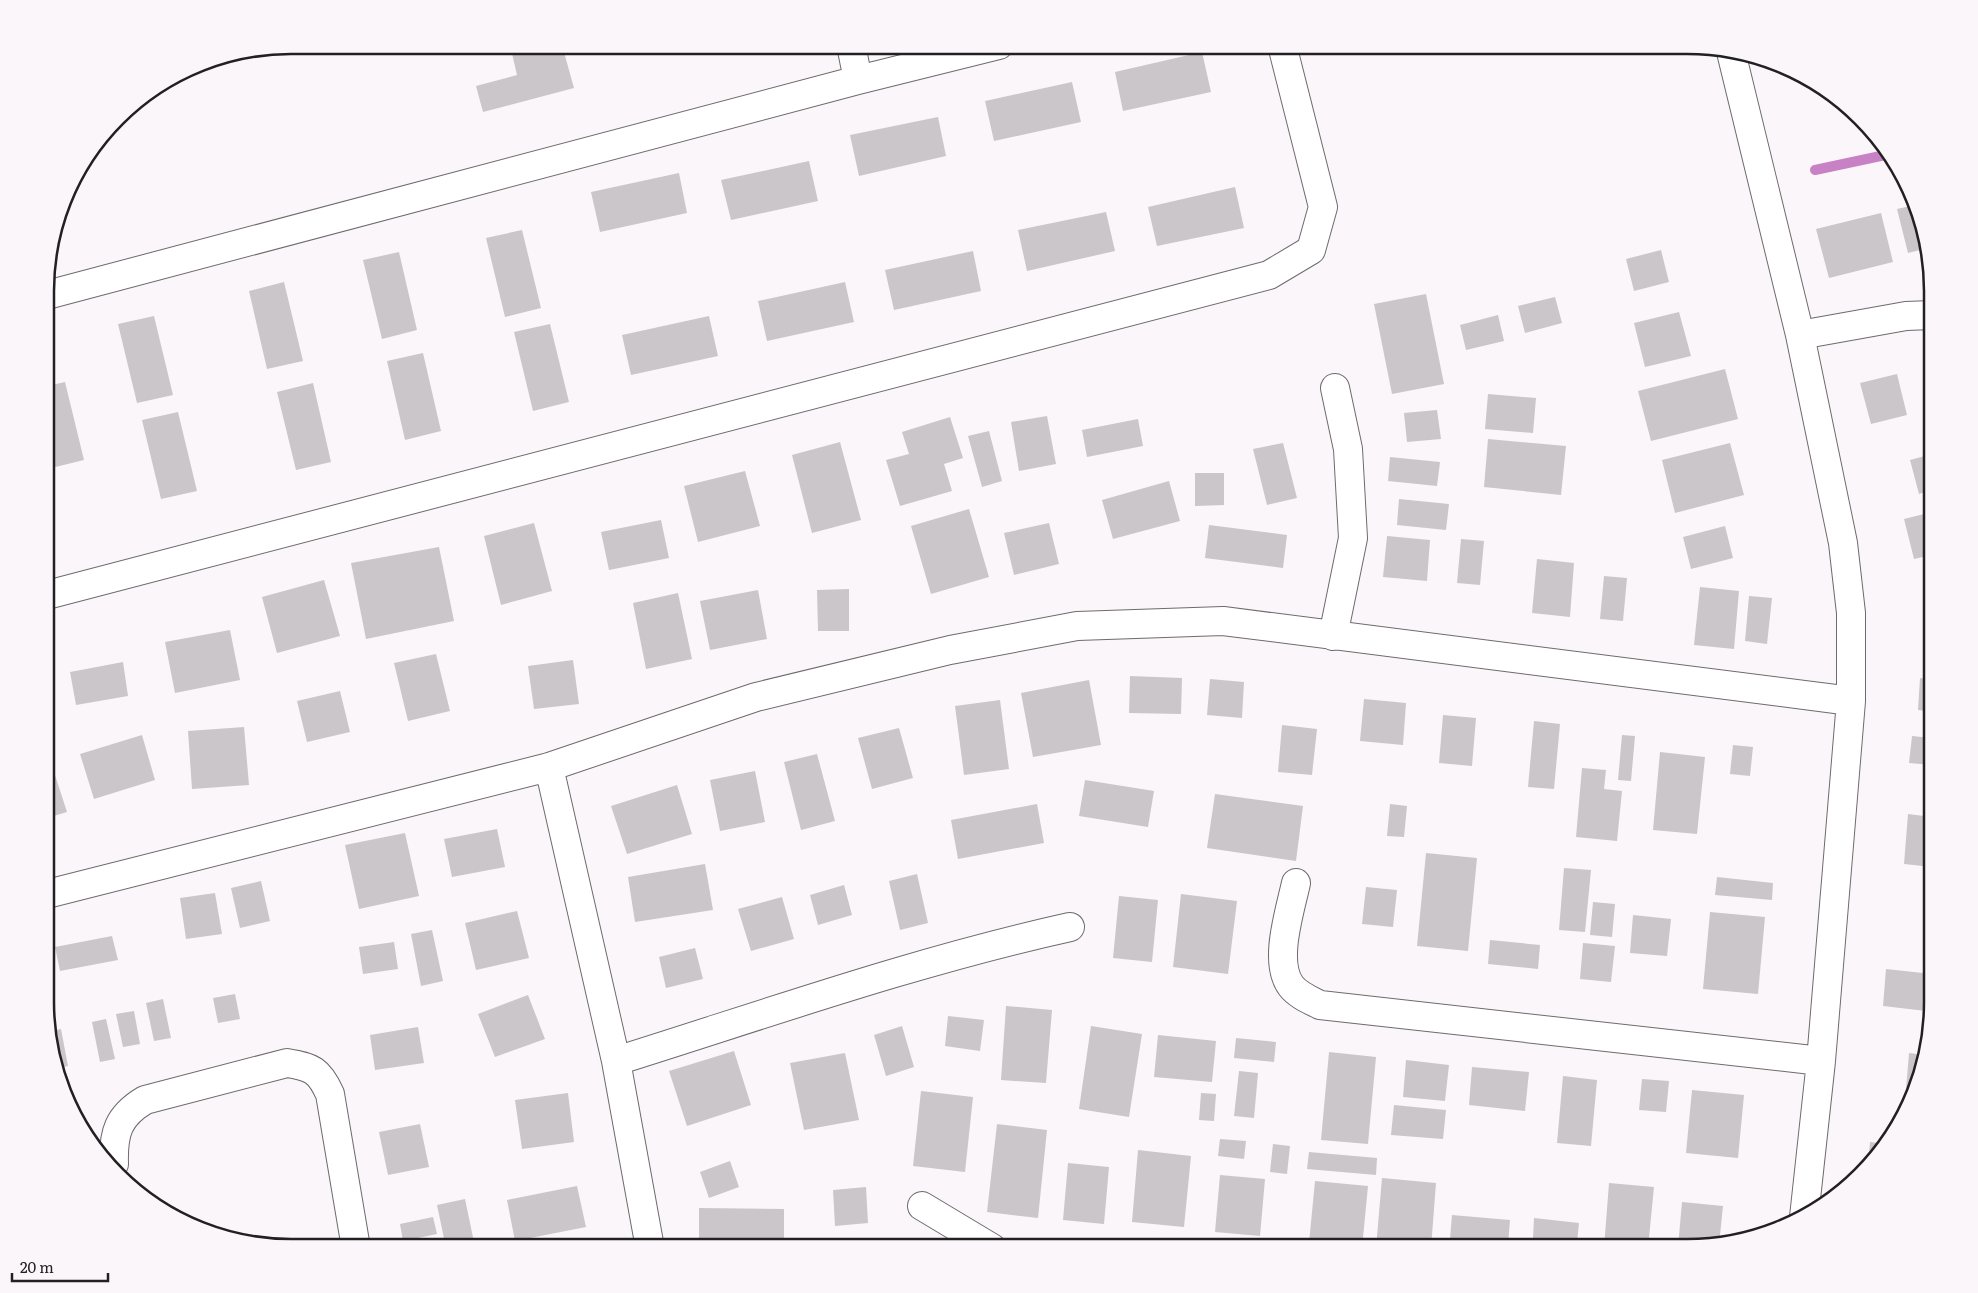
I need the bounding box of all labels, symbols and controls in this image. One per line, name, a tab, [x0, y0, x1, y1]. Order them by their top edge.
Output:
scale bar	[12, 1250, 109, 1282]
text: 20 m	[20, 1255, 54, 1278]

